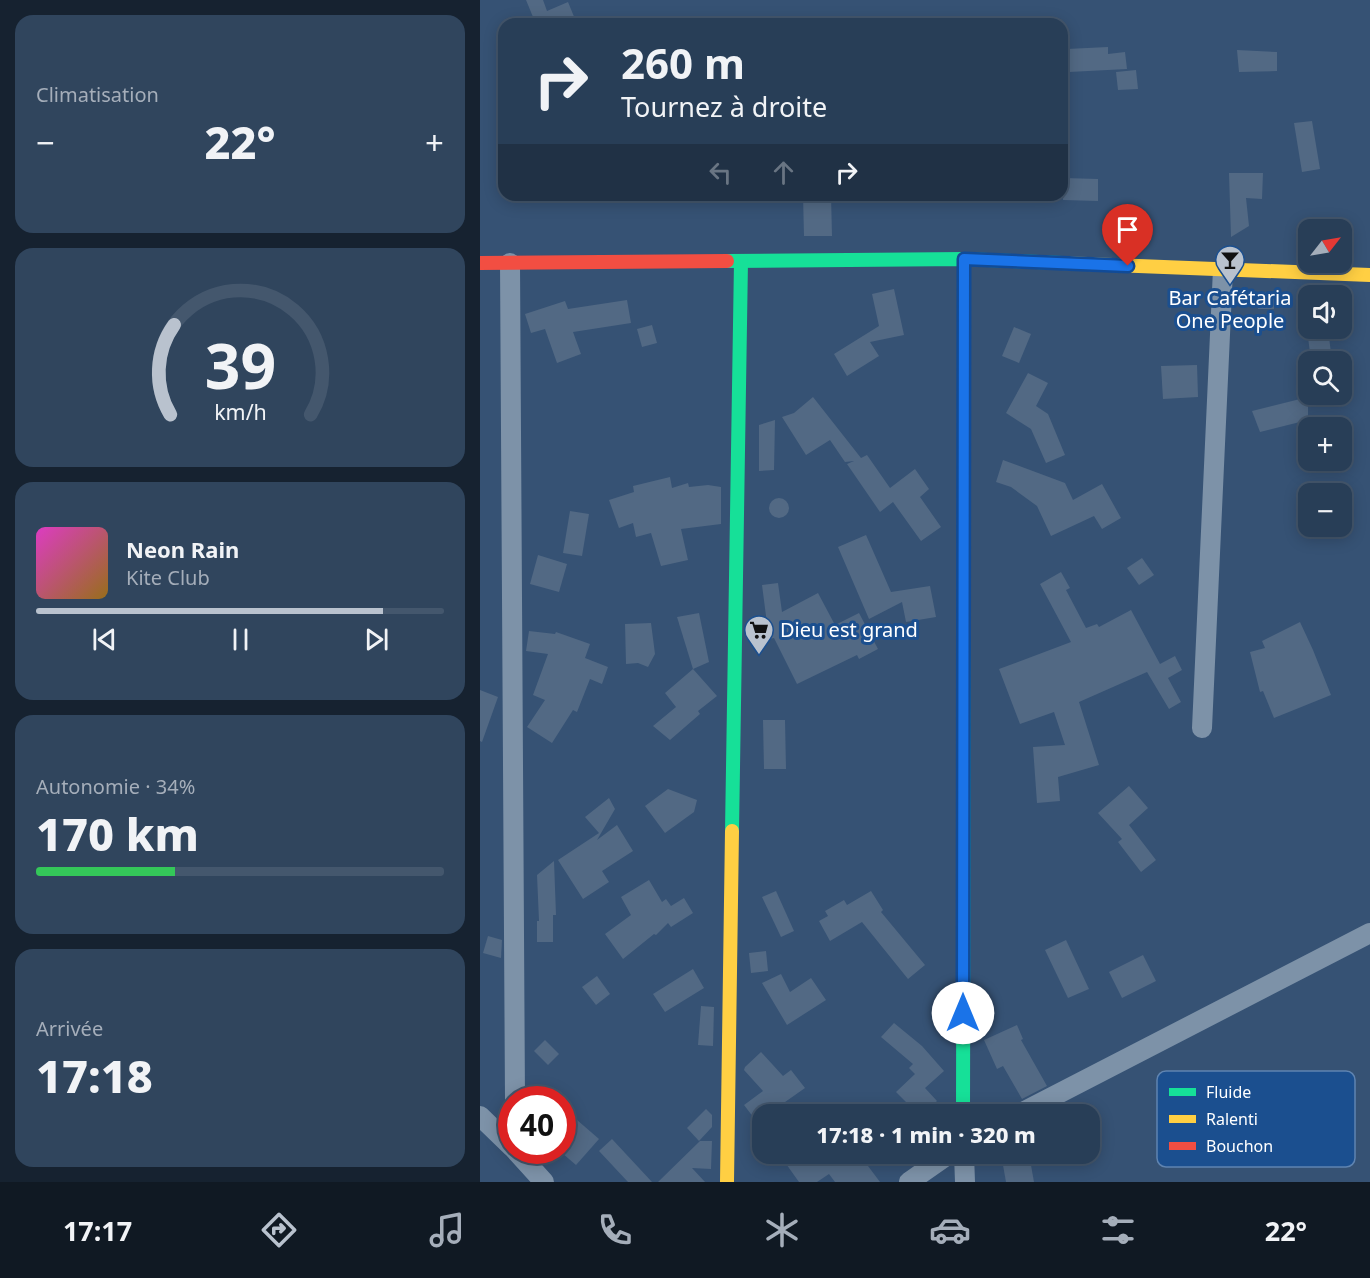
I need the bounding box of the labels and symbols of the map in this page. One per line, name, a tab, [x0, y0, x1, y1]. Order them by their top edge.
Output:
pin	[1102, 204, 1153, 266]
north arrow	[1298, 219, 1352, 273]
bar icon: Bar Cafétaria One People	[1214, 244, 1246, 286]
place label: Bar Cafétaria One People	[1169, 284, 1291, 334]
supermarket icon: Dieu est grand	[743, 614, 775, 656]
place label: Dieu est grand	[780, 616, 918, 643]
position arrow	[931, 981, 995, 1045]
legend	[1157, 1071, 1355, 1167]
text: Fluide	[1206, 1081, 1251, 1103]
speed limit sign: 40	[498, 1086, 576, 1164]
text: Ralenti	[1206, 1108, 1258, 1130]
text: Bouchon	[1206, 1135, 1273, 1157]

